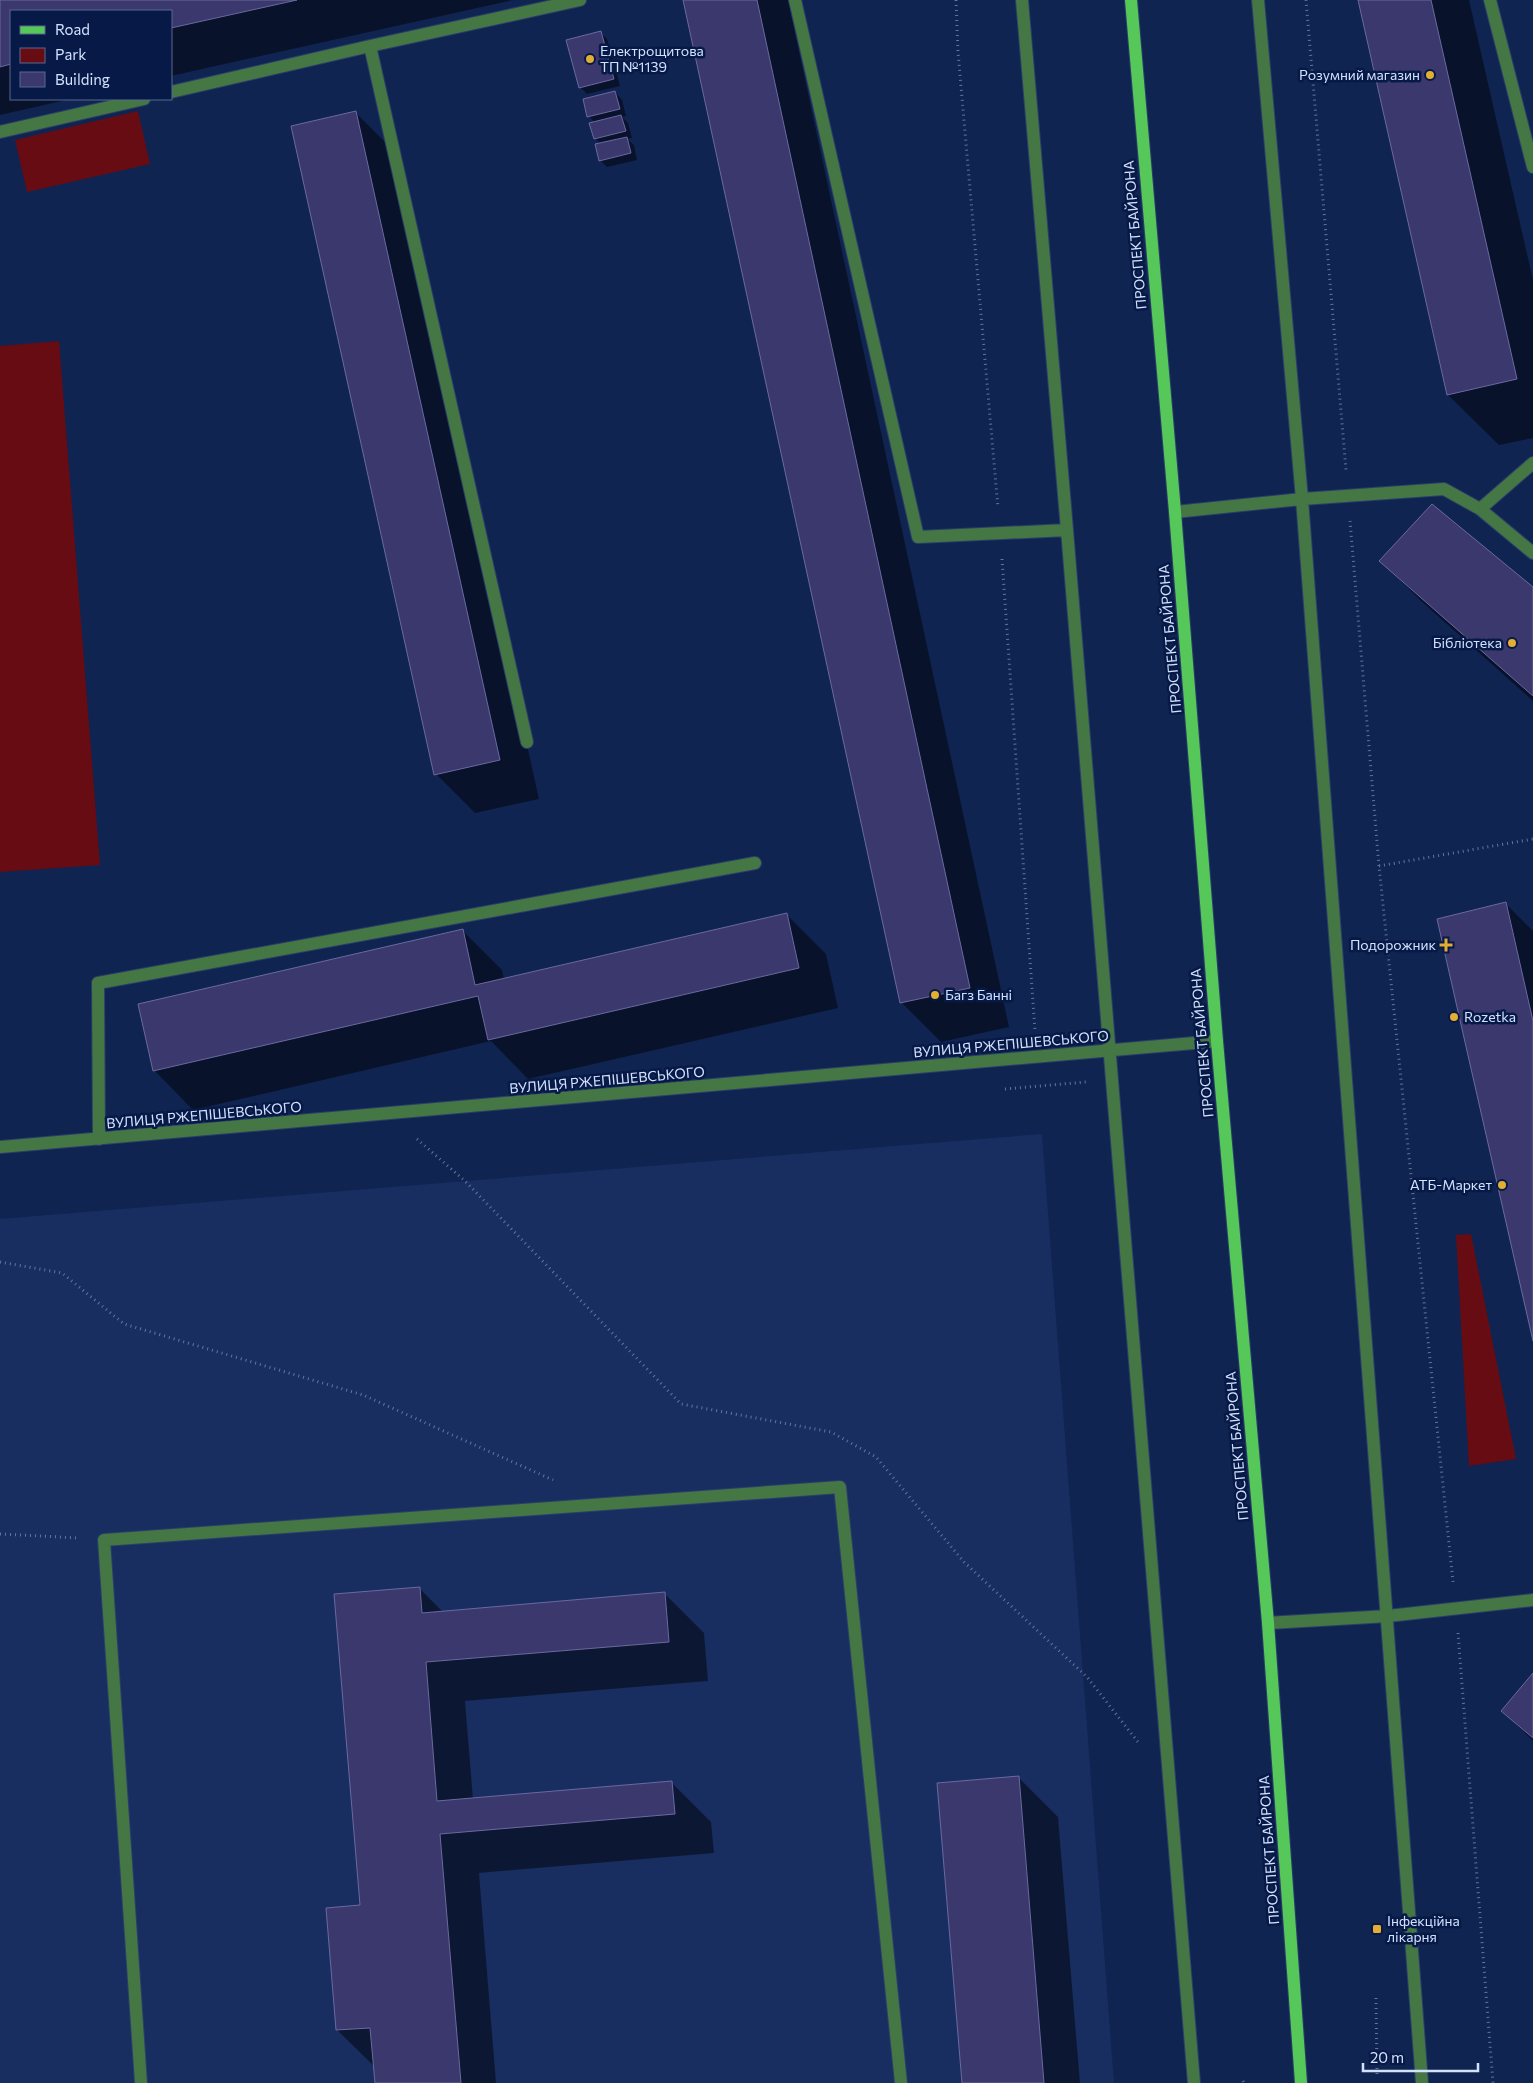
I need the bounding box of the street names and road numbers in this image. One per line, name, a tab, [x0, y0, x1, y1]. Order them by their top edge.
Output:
street label: ПРОСПЕКТ БАЙРОНА	[1119, 160, 1149, 310]
street label: ПРОСПЕКТ БАЙРОНА	[1154, 564, 1184, 714]
street label: ПРОСПЕКТ БАЙРОНА	[1186, 968, 1216, 1118]
street label: ВУЛИЦЯ РЖЕПІШЕВСЬКОГО	[913, 1026, 1109, 1061]
street label: ВУЛИЦЯ РЖЕПІШЕВСЬКОГО	[509, 1062, 705, 1097]
street label: ВУЛИЦЯ РЖЕПІШЕВСЬКОГО	[106, 1097, 302, 1132]
street label: ПРОСПЕКТ БАЙРОНА	[1221, 1371, 1251, 1521]
street label: ПРОСПЕКТ БАЙРОНА	[1255, 1775, 1282, 1925]

